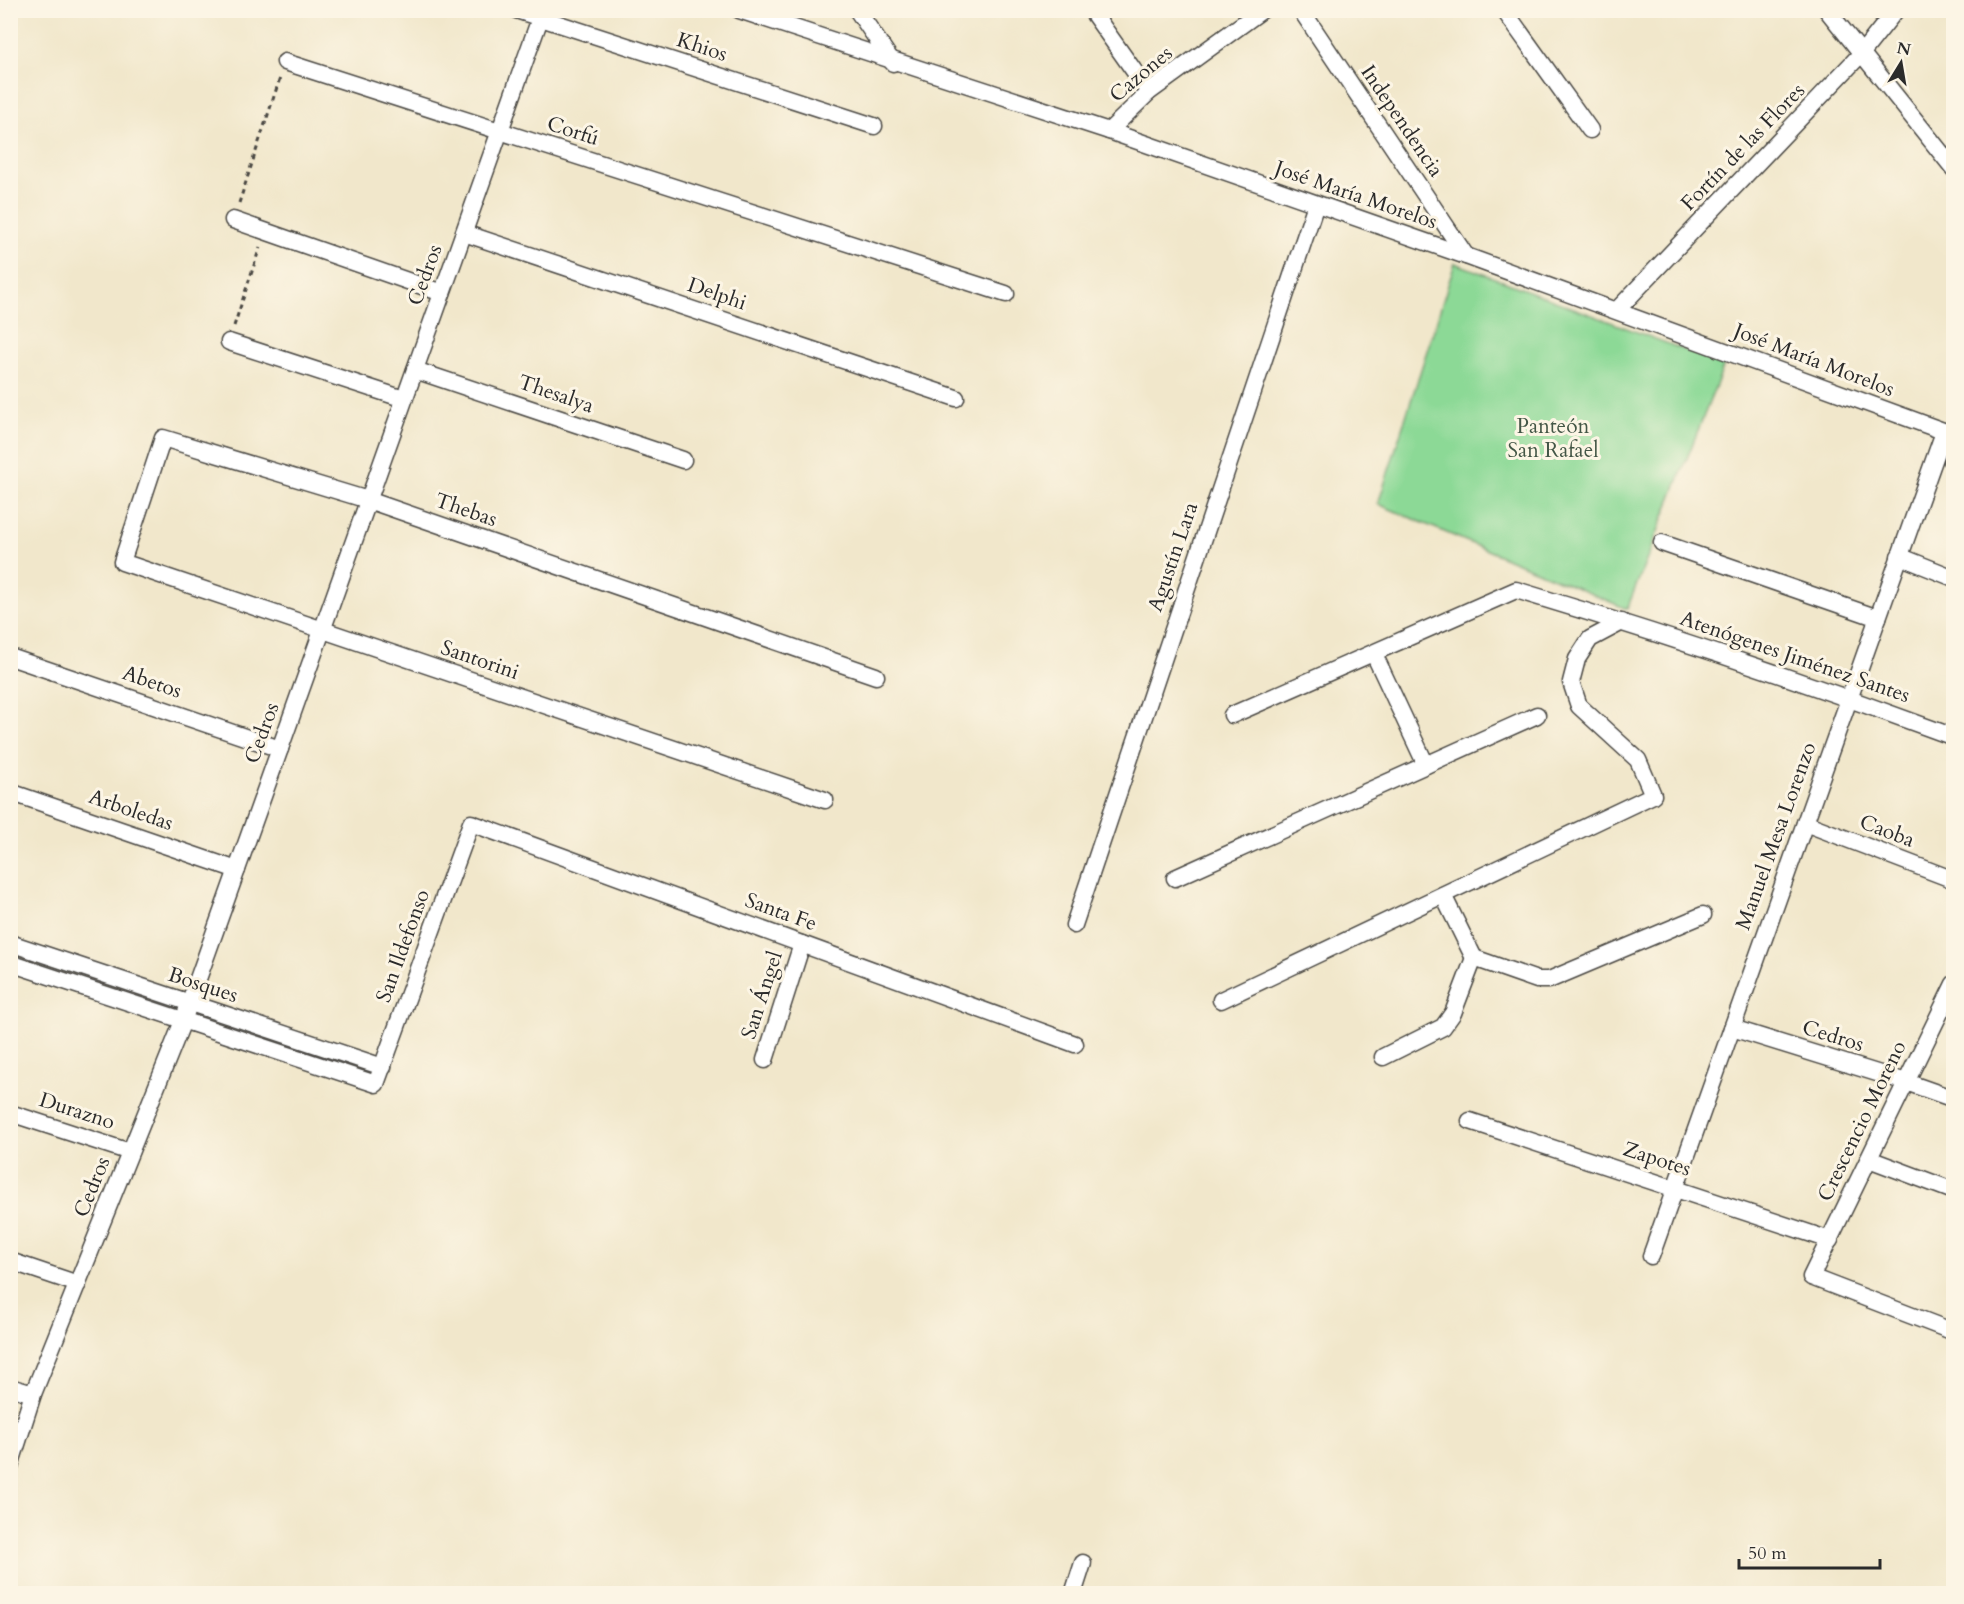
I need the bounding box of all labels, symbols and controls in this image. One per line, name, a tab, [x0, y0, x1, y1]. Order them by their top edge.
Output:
street label: Khios	[673, 25, 731, 69]
north arrow	[1871, 33, 1931, 93]
text: N	[1895, 37, 1913, 61]
street label: Cazones	[1103, 39, 1179, 109]
street label: Independencia	[1354, 59, 1450, 183]
street label: Fortín de las Flores	[1674, 77, 1812, 217]
street label: Corfú	[543, 109, 603, 153]
street label: José María Morelos	[1268, 153, 1441, 236]
street label: Cedros	[401, 241, 449, 309]
street label: Delphi	[684, 270, 750, 318]
street label: José María Morelos	[1727, 315, 1898, 404]
street label: Thesalya	[514, 368, 598, 420]
park label: Panteón San Rafael	[1507, 412, 1599, 465]
street label: Thebas	[431, 486, 501, 534]
street label: Agustín Lara	[1141, 498, 1205, 616]
street label: Atenógenes Jiménez Santes	[1676, 604, 1914, 710]
street label: Santorini	[437, 633, 523, 687]
street label: Abetos	[119, 658, 185, 706]
street label: Cedros	[238, 699, 286, 767]
street label: Manuel Mesa Lorenzo	[1729, 738, 1823, 934]
street label: Arboledas	[85, 782, 177, 838]
street label: Caoba	[1855, 807, 1919, 855]
street label: San Ildefonso	[369, 885, 437, 1007]
street label: Santa Fe	[741, 886, 821, 938]
street label: San Ángel	[734, 947, 790, 1043]
street label: Bosques	[164, 960, 242, 1010]
street label: Cedros	[1799, 1013, 1867, 1059]
street label: Crescencio Moreno	[1811, 1036, 1913, 1206]
street label: Durazno	[35, 1085, 119, 1137]
street label: Zapotes	[1619, 1134, 1695, 1184]
street label: Cedros	[67, 1152, 117, 1222]
scale bar	[1739, 1532, 1880, 1570]
text: 50 m	[1748, 1541, 1787, 1566]

